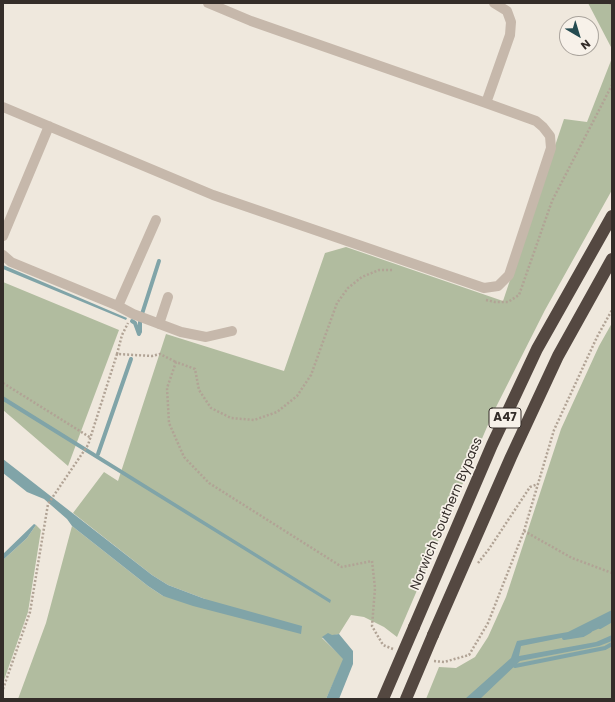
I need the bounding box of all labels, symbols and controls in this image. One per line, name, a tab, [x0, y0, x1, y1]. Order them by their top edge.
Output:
north arrow	[559, 16, 599, 56]
text: N	[578, 36, 594, 54]
road number: A47	[489, 408, 521, 428]
street label: Norwich Southern Bypass	[408, 435, 486, 593]

